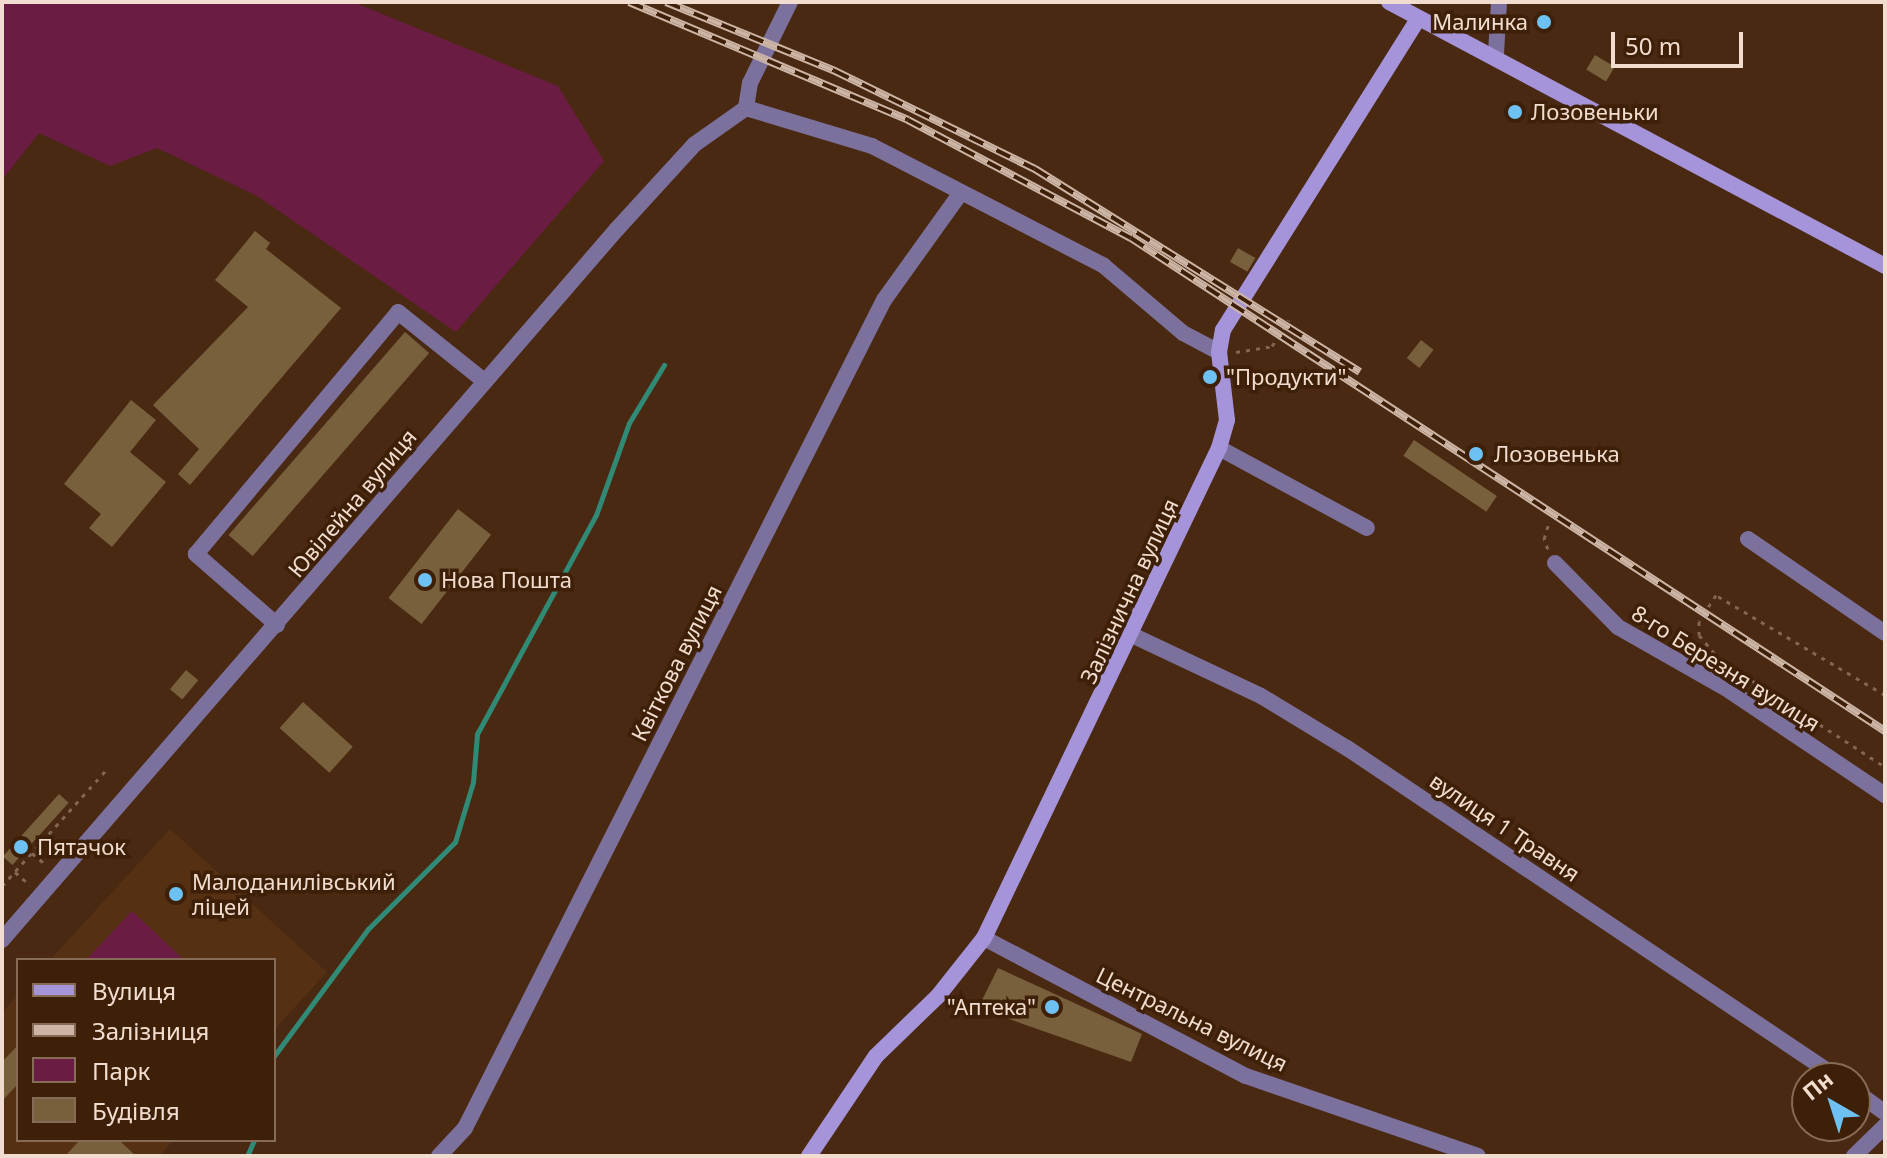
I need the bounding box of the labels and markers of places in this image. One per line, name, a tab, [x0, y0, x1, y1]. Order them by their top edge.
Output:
place label: Малинка	[1432, 9, 1528, 35]
marker: Малинка	[1535, 13, 1553, 31]
place label: Лозовеньки	[1531, 99, 1659, 125]
marker: Лозовеньки	[1506, 103, 1524, 121]
place label: "Продукти"	[1226, 364, 1346, 390]
marker: "Продукти"	[1201, 368, 1219, 386]
place label: Лозовенька	[1494, 441, 1620, 467]
marker: Лозовенька	[1465, 443, 1487, 465]
place label: Нова Пошта	[441, 567, 572, 593]
marker: Нова Пошта	[416, 571, 434, 589]
place label: Пятачок	[37, 834, 126, 860]
marker: Пятачок	[12, 838, 30, 856]
place label: Малоданилівський ліцей	[192, 868, 396, 920]
marker: Малоданилівський ліцей	[167, 885, 185, 903]
place label: "Аптека"	[947, 994, 1036, 1020]
marker: "Аптека"	[1043, 998, 1061, 1016]

